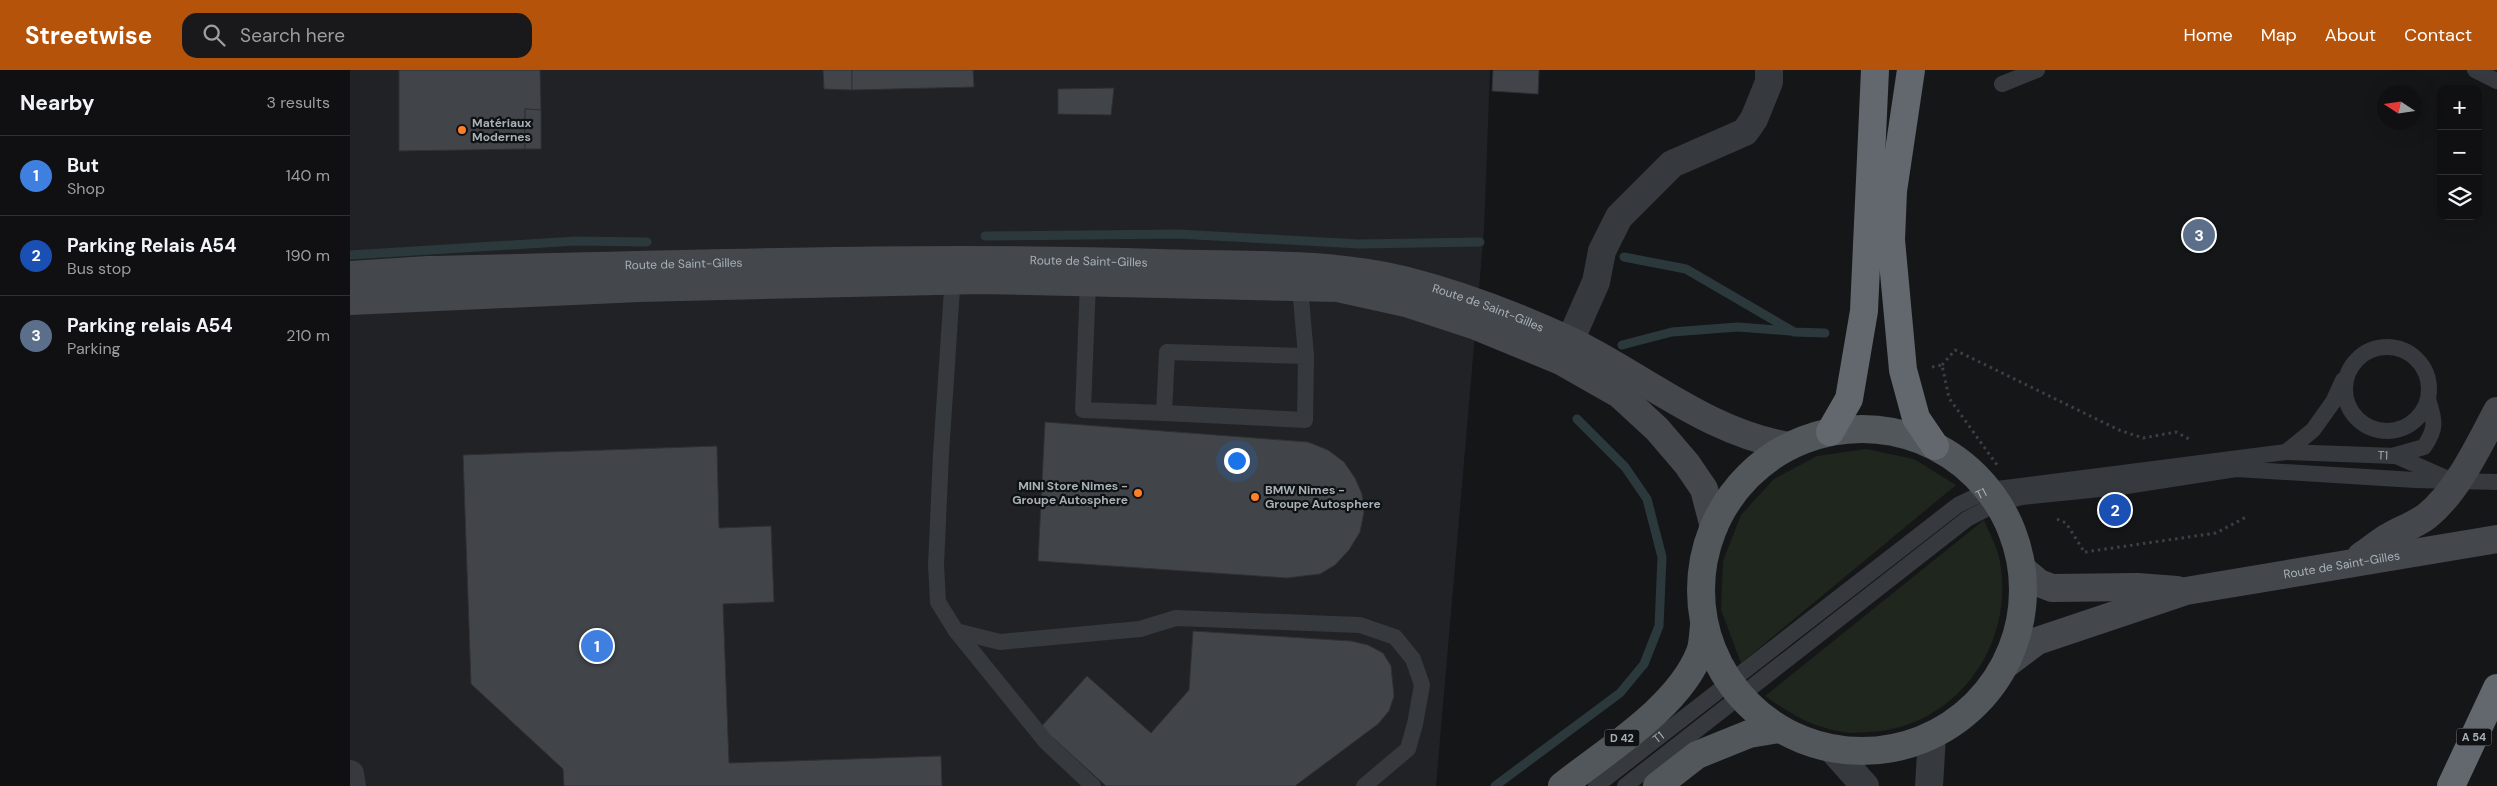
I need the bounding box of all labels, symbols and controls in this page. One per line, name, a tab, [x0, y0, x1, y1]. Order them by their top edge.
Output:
search box	[182, 13, 532, 58]
text: Streetwise	[25, 20, 152, 51]
icon: search	[200, 21, 228, 49]
text: Search here	[240, 23, 345, 48]
text: Home	[2183, 23, 2233, 47]
text: Map	[2261, 23, 2297, 47]
text: About	[2325, 23, 2376, 47]
text: Contact	[2404, 23, 2472, 47]
north arrow	[2377, 85, 2422, 130]
map controls	[2437, 85, 2482, 220]
button: +	[2437, 85, 2482, 130]
text: Nearby	[20, 89, 94, 117]
text: 3 results	[267, 92, 330, 113]
place label: Matériaux Modernes	[472, 115, 531, 145]
marker: Matériaux Modernes	[456, 124, 468, 136]
button: −	[2437, 130, 2482, 175]
text: But	[67, 153, 99, 178]
text: 1	[33, 165, 39, 186]
text: 140 m	[286, 165, 330, 186]
button: layers	[2437, 175, 2482, 220]
text: Shop	[67, 178, 105, 199]
pin: 3	[2183, 216, 2215, 254]
text: Parking Relais A54	[67, 233, 237, 258]
text: 2	[31, 245, 41, 266]
text: 190 m	[286, 245, 330, 266]
street label: Route de Saint-Gilles	[1030, 252, 1148, 271]
street label: Route de Saint-Gilles	[625, 255, 743, 273]
text: Bus stop	[67, 258, 131, 279]
street label: Route de Saint-Gilles	[1430, 280, 1546, 336]
text: Parking relais A54	[67, 313, 233, 338]
text: 3	[31, 325, 41, 346]
text: 210 m	[286, 325, 330, 346]
text: Parking	[67, 338, 121, 359]
street label: T1	[2377, 447, 2388, 464]
your location	[1224, 448, 1250, 474]
place label: MINI Store Nimes - Groupe Autosphere	[1012, 478, 1128, 508]
place label: BMW Nimes - Groupe Autosphere	[1265, 482, 1381, 512]
street label: T1	[1973, 484, 1989, 503]
marker: MINI Store Nimes - Groupe Autosphere	[1132, 487, 1144, 499]
marker: BMW Nimes - Groupe Autosphere	[1249, 491, 1261, 503]
pin: 2	[2099, 491, 2131, 529]
street label: Route de Saint-Gilles	[2282, 547, 2401, 583]
pin: 1	[581, 627, 613, 665]
street label: T1	[1649, 728, 1667, 747]
road number: A 54	[2456, 729, 2492, 746]
road number: D 42	[1604, 730, 1640, 746]

